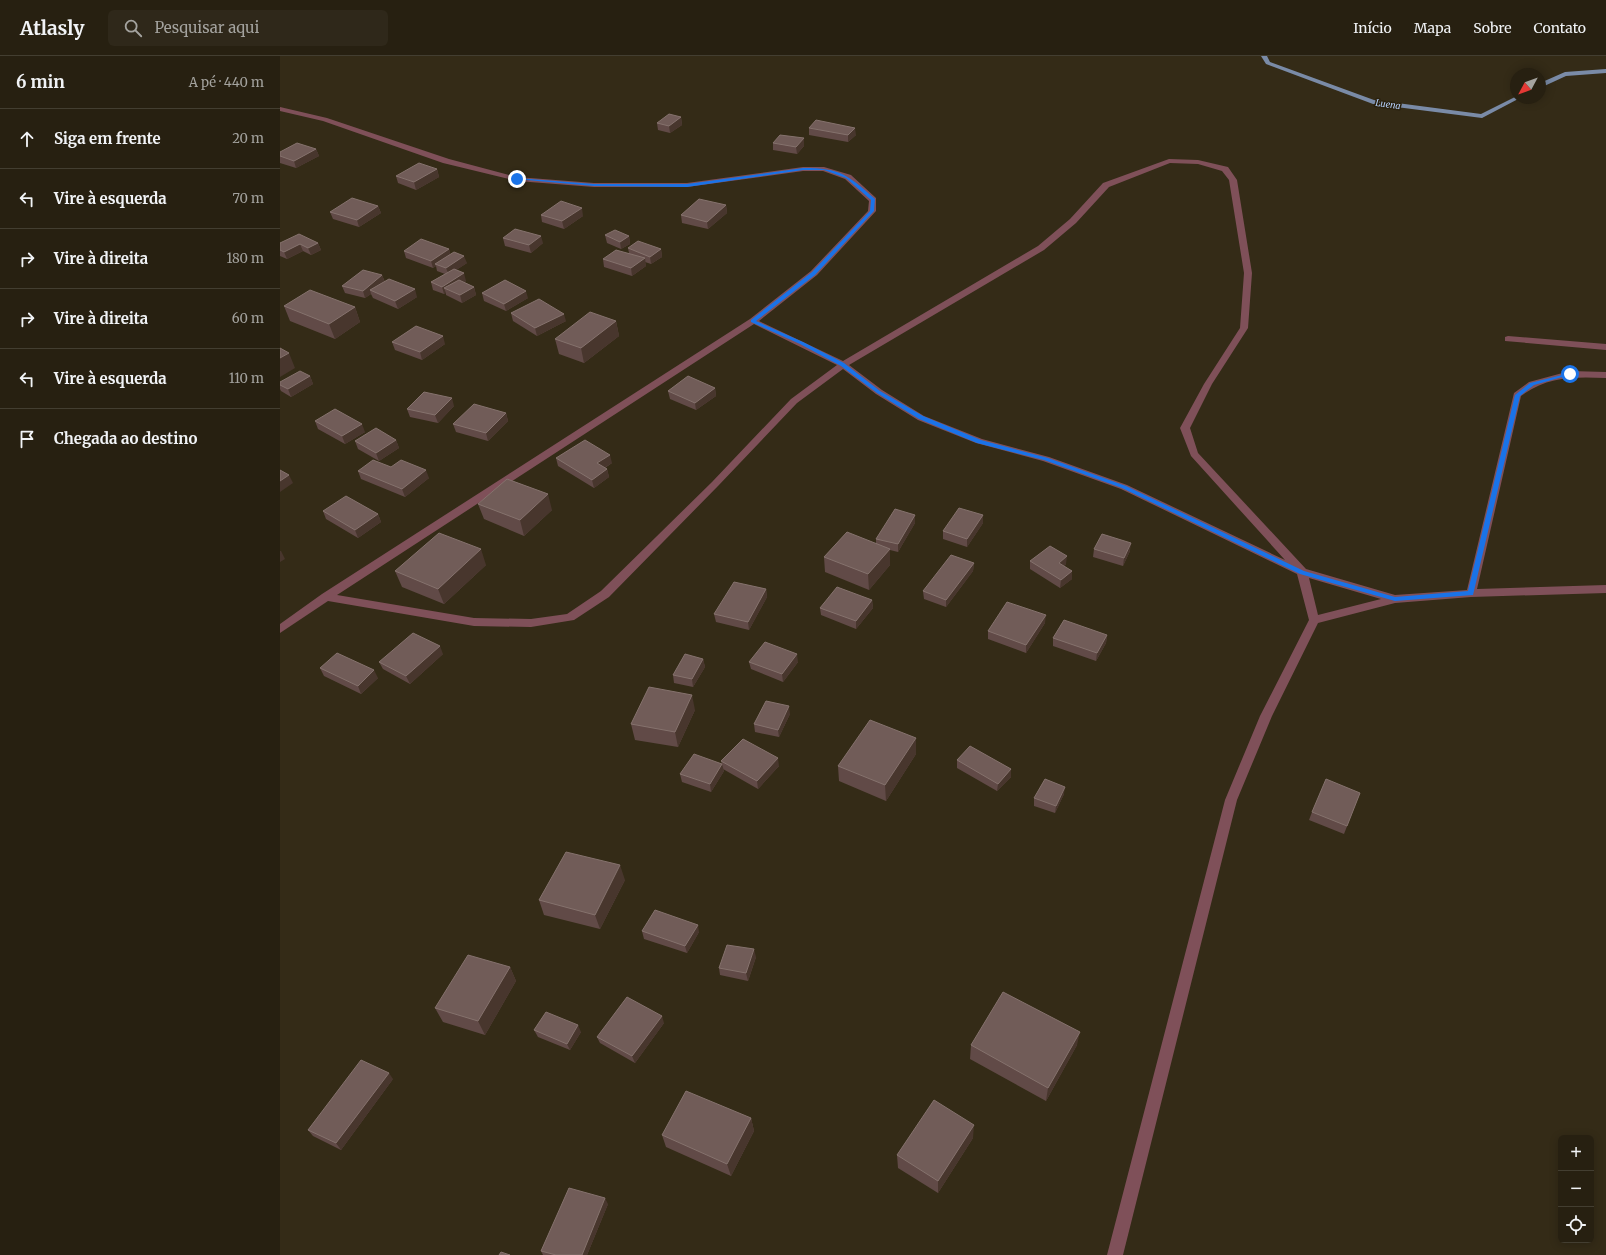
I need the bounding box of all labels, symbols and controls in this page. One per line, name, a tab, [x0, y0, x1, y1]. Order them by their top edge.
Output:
search box	[108, 10, 388, 46]
text: Atlasly	[20, 16, 84, 40]
icon: search	[122, 17, 144, 39]
text: Pesquisar aqui	[154, 18, 259, 37]
text: Início	[1353, 19, 1392, 37]
text: Mapa	[1414, 19, 1451, 37]
text: Sobre	[1473, 19, 1512, 37]
text: Contato	[1534, 19, 1586, 37]
north arrow	[1510, 68, 1546, 104]
text: 6 min	[16, 71, 65, 93]
text: A pé · 440 m	[189, 74, 264, 91]
water label: Luena	[1375, 97, 1401, 111]
icon: ahead	[16, 128, 38, 150]
text: Siga em frente	[54, 129, 161, 148]
text: 20 m	[232, 130, 264, 147]
route end	[508, 170, 526, 188]
icon: left	[16, 188, 38, 210]
text: Vire à esquerda	[54, 189, 167, 208]
text: 70 m	[233, 190, 264, 207]
icon: right	[16, 248, 38, 270]
text: Vire à direita	[54, 249, 148, 268]
text: 180 m	[226, 250, 264, 267]
icon: right	[16, 308, 38, 330]
text: Vire à direita	[54, 309, 148, 328]
text: 60 m	[232, 310, 264, 327]
route start	[1561, 365, 1579, 383]
icon: left	[16, 368, 38, 390]
text: Vire à esquerda	[54, 369, 167, 388]
text: 110 m	[229, 370, 264, 387]
icon: arrive	[16, 428, 38, 450]
text: Chegada ao destino	[54, 429, 197, 448]
map controls	[1558, 1135, 1594, 1243]
button: +	[1558, 1135, 1594, 1171]
button: −	[1558, 1171, 1594, 1207]
button: locate	[1558, 1207, 1594, 1243]

